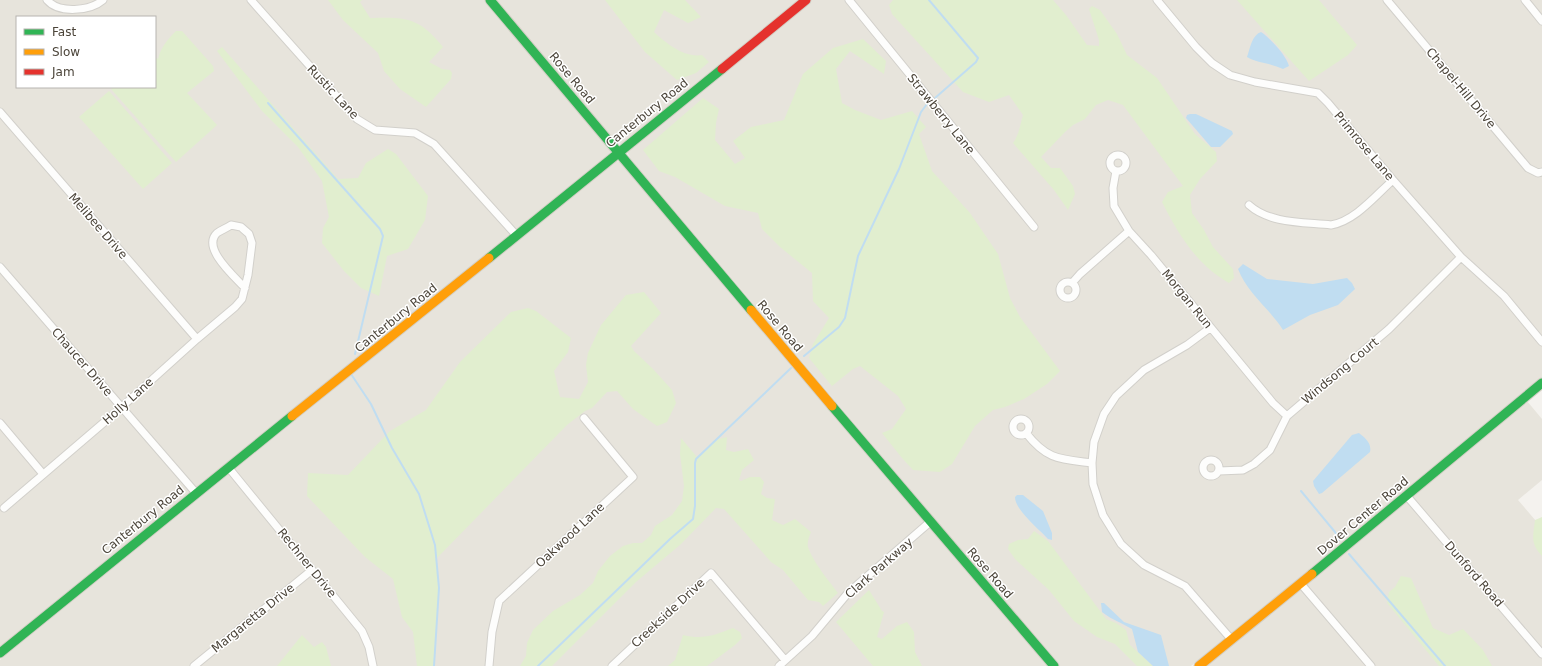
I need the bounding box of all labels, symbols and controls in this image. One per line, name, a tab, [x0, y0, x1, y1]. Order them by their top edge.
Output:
legend	[16, 16, 156, 88]
text: Fast	[52, 25, 76, 39]
text: Slow	[52, 45, 80, 59]
street label: Chapel-Hill Drive	[1423, 45, 1499, 131]
street label: Rose Road	[546, 49, 598, 107]
street label: Rustic Lane	[304, 62, 362, 122]
text: Jam	[51, 65, 75, 79]
street label: Strawberry Lane	[904, 71, 978, 157]
street label: Canterbury Road	[603, 76, 691, 150]
street label: Primrose Lane	[1331, 109, 1397, 183]
street label: Melibee Drive	[66, 190, 130, 262]
street label: Morgan Run	[1159, 267, 1215, 331]
street label: Canterbury Road	[352, 281, 440, 355]
street label: Rose Road	[754, 297, 806, 355]
street label: Chaucer Drive	[49, 325, 115, 399]
street label: Windsong Court	[1299, 335, 1381, 407]
street label: Holly Lane	[100, 375, 156, 427]
street label: Dover Center Road	[1315, 474, 1411, 558]
street label: Canterbury Road	[99, 483, 187, 557]
street label: Oakwood Lane	[533, 500, 607, 570]
street label: Rechner Drive	[275, 526, 339, 600]
street label: Clark Parkway	[842, 535, 916, 601]
street label: Dunford Road	[1442, 538, 1506, 610]
street label: Rose Road	[964, 545, 1016, 601]
street label: Creekside Drive	[628, 575, 708, 651]
street label: Margaretta Drive	[209, 580, 297, 656]

